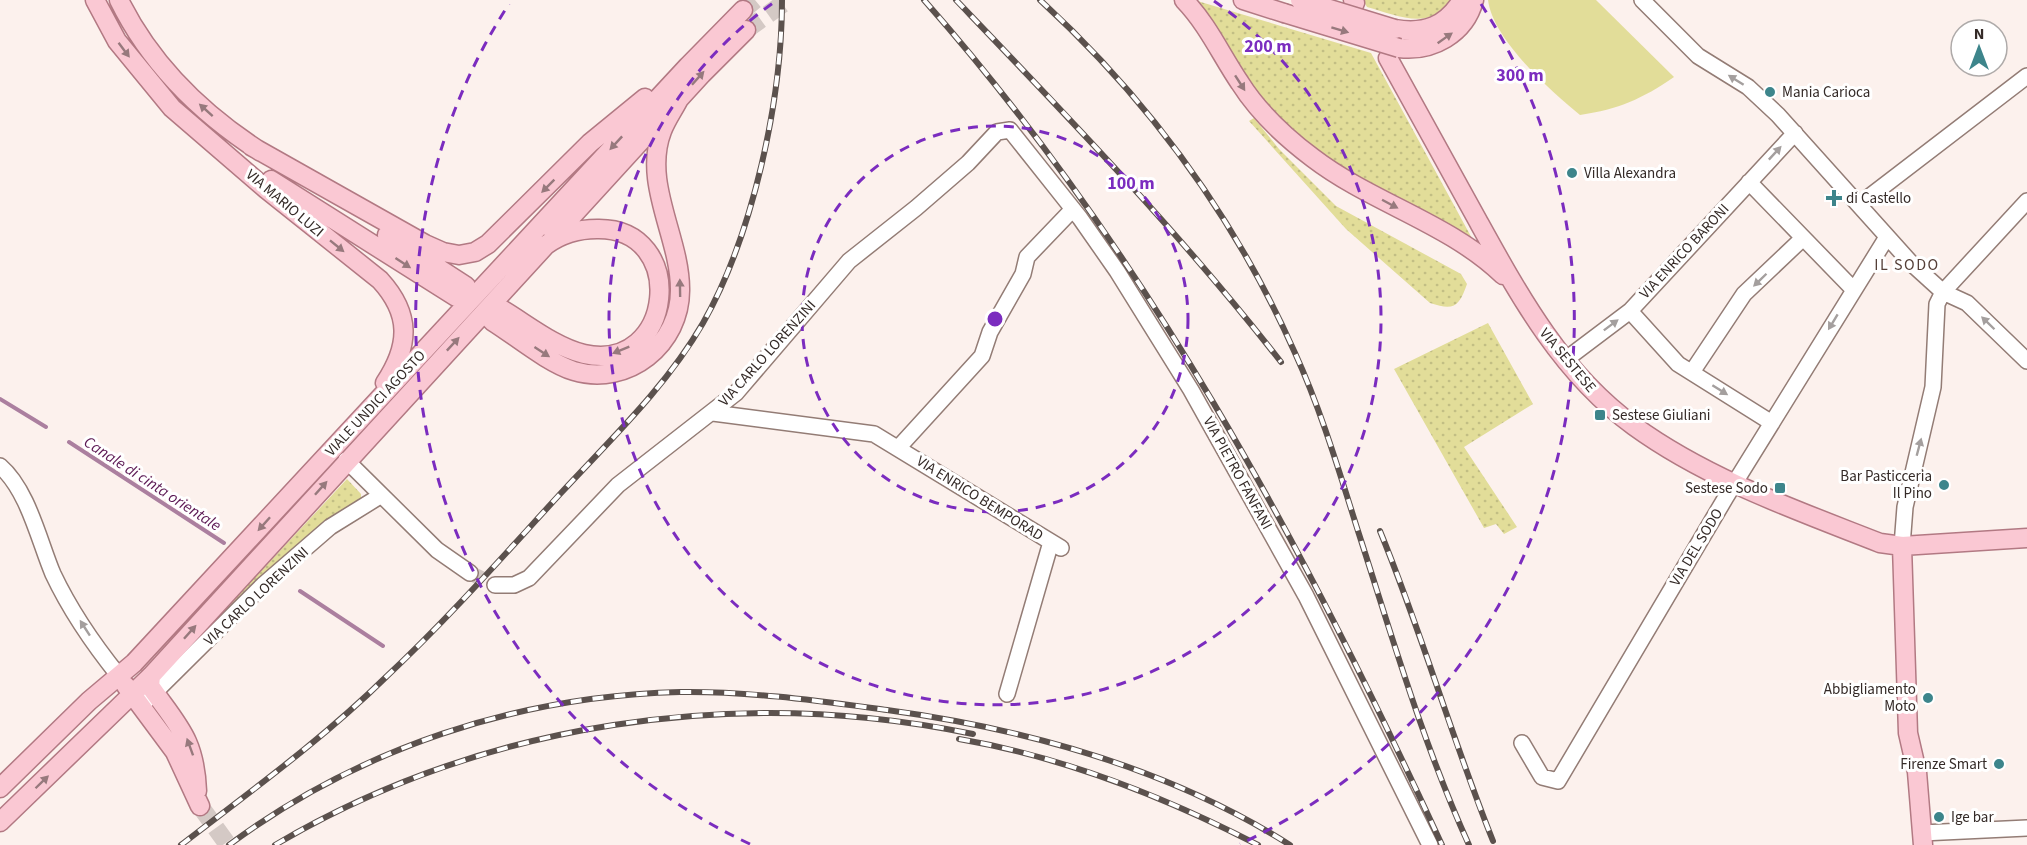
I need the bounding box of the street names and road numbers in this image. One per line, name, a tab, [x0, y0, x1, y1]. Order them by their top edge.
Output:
street label: VIA MARIO LUZI	[241, 165, 328, 242]
street label: VIA ENRICO BARONI	[1635, 199, 1734, 304]
street label: VIA CARLO LORENZINI	[714, 296, 821, 411]
street label: VIA SESTESE	[1534, 324, 1601, 397]
street label: VIALE UNDICI AGOSTO	[320, 345, 430, 461]
street label: VIA PIETRO FANFANI	[1198, 413, 1277, 533]
street label: VIA ENRICO BEMPORAD	[912, 451, 1047, 546]
street label: VIA DEL SODO	[1665, 504, 1728, 590]
street label: VIA CARLO LORENZINI	[199, 542, 313, 651]

